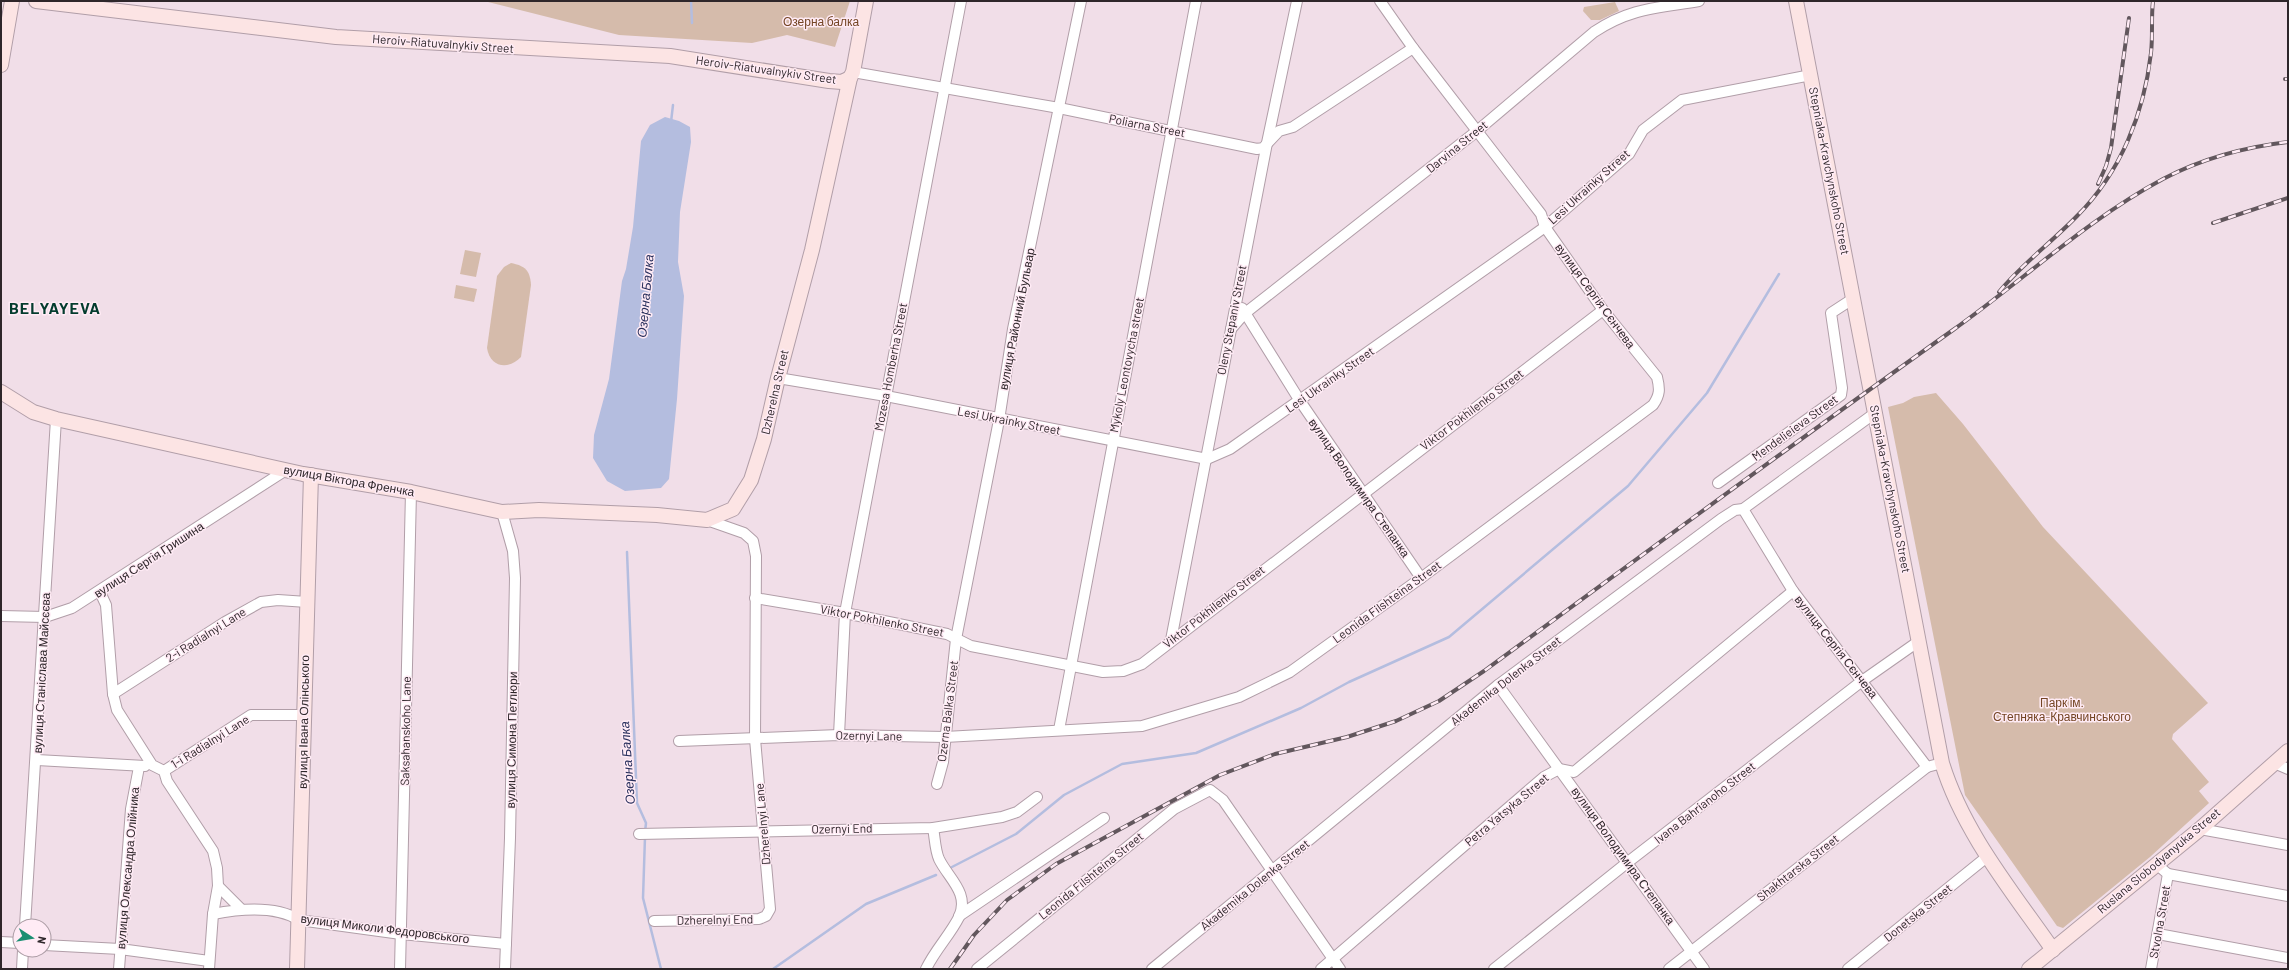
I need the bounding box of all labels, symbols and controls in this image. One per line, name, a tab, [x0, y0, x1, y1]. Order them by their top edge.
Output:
park label: Озерна балка	[783, 14, 859, 29]
street label: Heroiv-Riatuvalnykiv Street	[372, 31, 514, 55]
street label: Heroiv-Riatuvalnykiv Street	[695, 52, 837, 86]
street label: Stepniaka-Kravchynskoho Street	[1807, 86, 1853, 256]
street label: Poliarna Street	[1108, 111, 1187, 139]
street label: Darvina Street	[1423, 117, 1490, 175]
street label: Lesi Ukrainky Street	[1545, 146, 1632, 227]
street label: вулиця Сергія Сєнчева	[1552, 240, 1639, 352]
street label: вулиця Районний Бульвар	[995, 246, 1038, 391]
water label: Озерна Балка	[633, 254, 657, 338]
street label: Oleny Stepaniv Street	[1213, 264, 1249, 376]
street label: Mykoly Leontovycha street	[1106, 296, 1146, 434]
district label: BELYAYEVA	[9, 298, 101, 317]
street label: Mozesa Homberha Street	[871, 301, 909, 432]
street label: Lesi Ukrainky Street	[1282, 343, 1376, 415]
street label: Dzherelna Street	[757, 348, 791, 436]
street label: Viktor Pokhilenko Street	[1417, 366, 1526, 453]
street label: Mendelieieva Street	[1749, 391, 1840, 463]
street label: Lesi Ukrainky Street	[956, 403, 1062, 437]
street label: Stepniaka-Kravchynskoho Street	[1868, 404, 1914, 574]
street label: вулиця Володимира Степанка	[1306, 415, 1413, 560]
street label: вулиця Віктора Френчка	[282, 462, 416, 499]
street label: вулиця Сергія Гришина	[91, 518, 207, 601]
street label: Leonida Filshteina Street	[1329, 557, 1443, 645]
street label: Viktor Pokhilenko Street	[1160, 562, 1267, 650]
street label: вулиця Станіслава Майсєєва	[30, 592, 53, 754]
street label: вулиця Сергія Сєнчева	[1792, 592, 1881, 701]
street label: Viktor Pokhilenko Street	[819, 601, 945, 639]
street label: 2-i Radialnyi Lane	[163, 604, 248, 664]
street label: Akademika Dolenka Street	[1447, 633, 1563, 728]
street label: вулиця Івана Олінського	[295, 655, 312, 789]
street label: Ozerna Balka Street	[934, 659, 960, 762]
street label: вулиця Симона Петлюри	[503, 671, 520, 809]
street label: Saksahanskoho Lane	[397, 676, 413, 786]
park label: Парк ім. Степняка-Кравчинського	[1993, 695, 2131, 724]
street label: 1-i Radialnyi Lane	[168, 712, 251, 771]
water label: Озерна Балка	[616, 721, 638, 805]
street label: Ozernyi Lane	[836, 727, 902, 743]
street label: Ivana Bahrianoho Street	[1651, 758, 1758, 846]
street label: Petra Yatsyka Street	[1462, 770, 1551, 848]
street label: Dzherelnyi Lane	[751, 783, 773, 866]
street label: вулиця Володимира Степанка	[1568, 784, 1679, 928]
street label: вулиця Олександра Олійника	[113, 786, 142, 950]
street label: Ruslana Slobodyanyuka Street	[2094, 805, 2223, 916]
street label: Ozernyi End	[811, 820, 873, 836]
street label: Leonida Filshteina Street	[1035, 829, 1146, 922]
street label: Shakhtarska Street	[1754, 831, 1841, 903]
street label: Akademika Dolenka Street	[1197, 836, 1312, 933]
street label: Donetska Street	[1880, 880, 1954, 944]
street label: Stvolna Street	[2146, 884, 2172, 959]
street label: вулиця Миколи Федоровського	[300, 911, 471, 946]
street label: Dzherelnyi End	[677, 911, 753, 927]
north arrow	[12, 918, 52, 958]
text: N	[35, 935, 49, 945]

